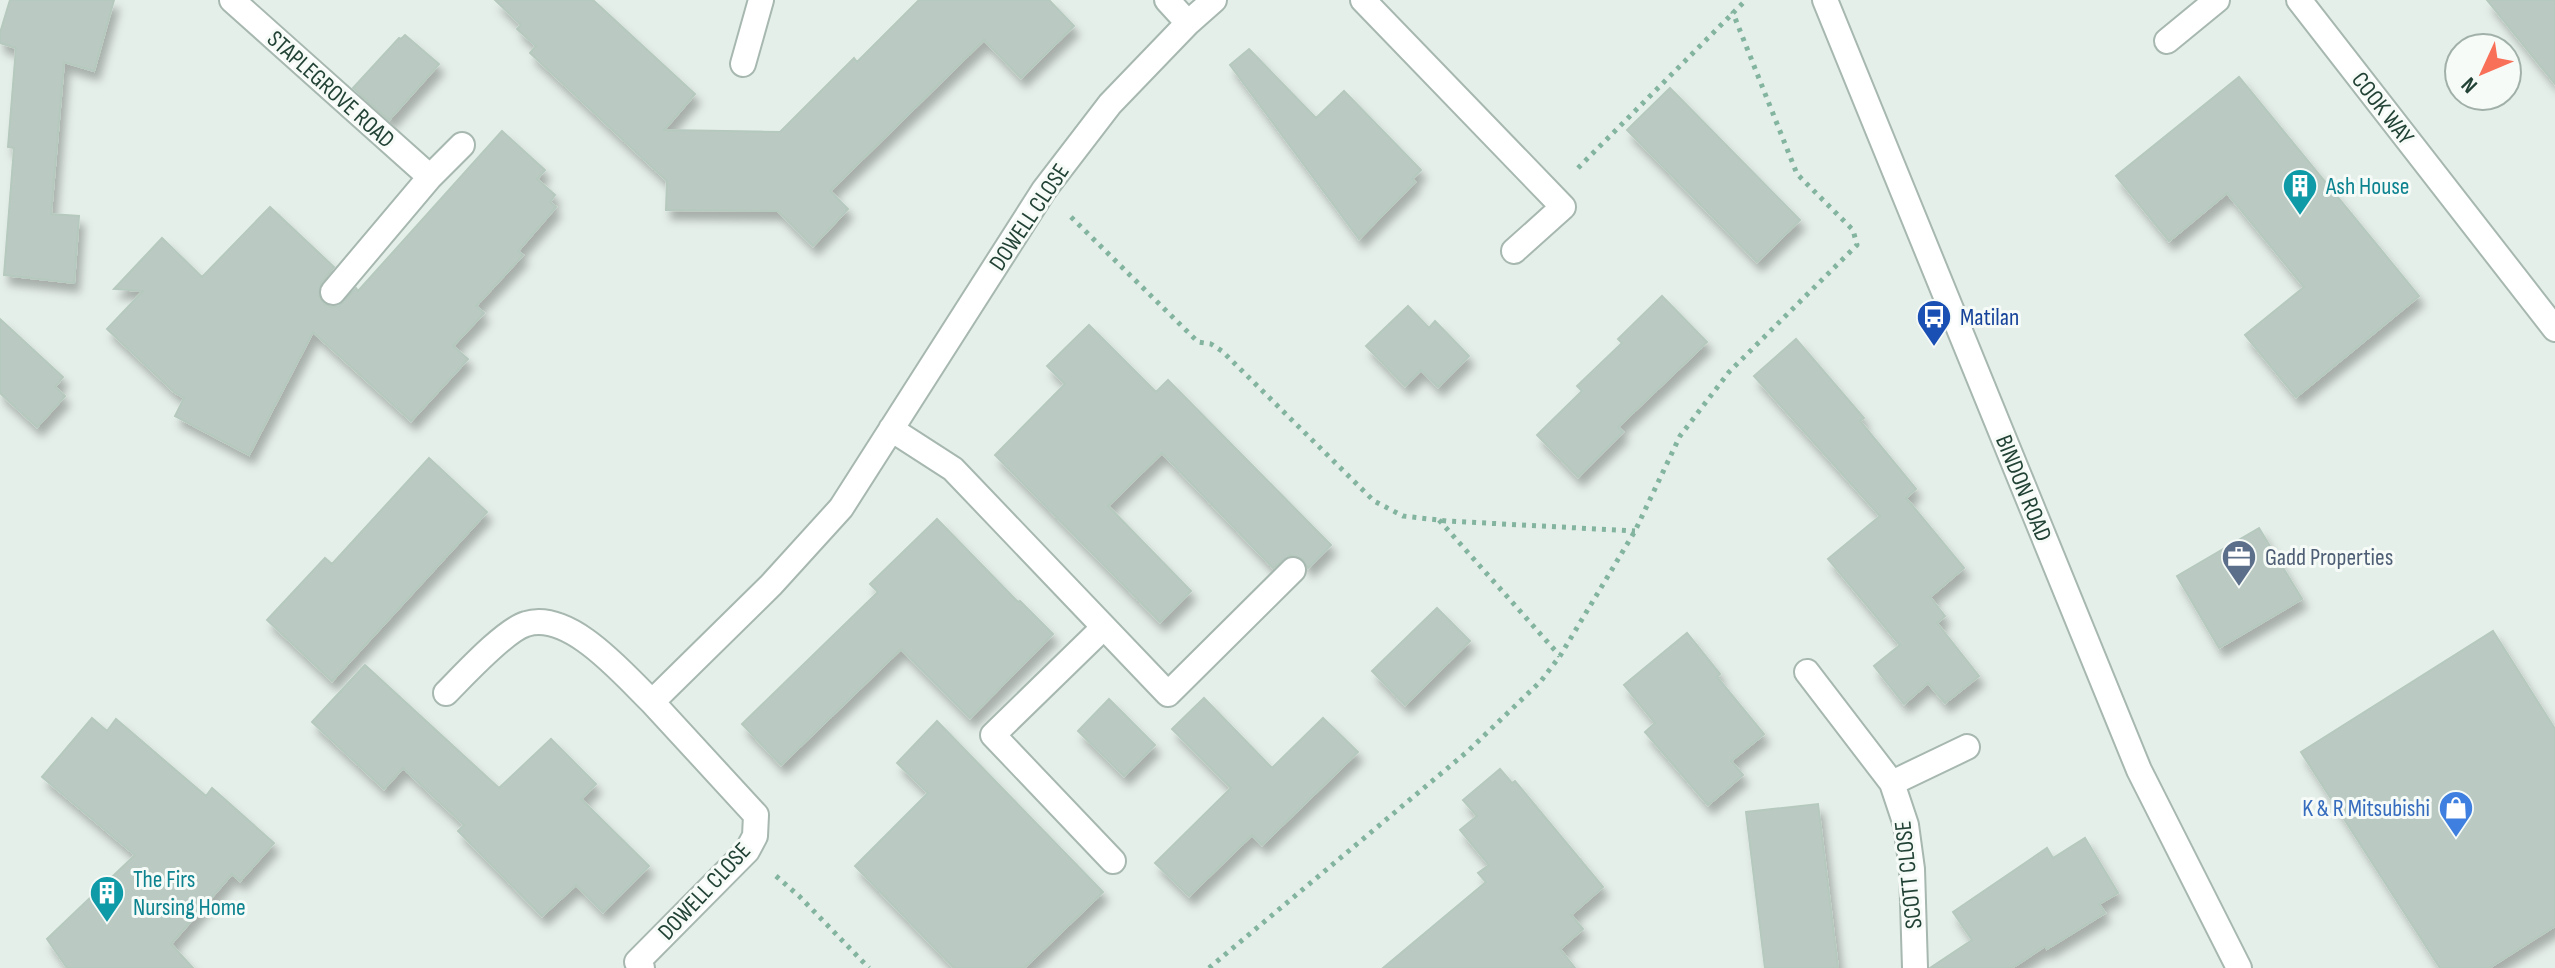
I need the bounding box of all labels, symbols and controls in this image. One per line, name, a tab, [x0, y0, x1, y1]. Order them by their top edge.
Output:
street label: STAPLEGROVE ROAD	[261, 25, 400, 154]
north arrow	[2443, 32, 2523, 112]
street label: COOK WAY	[2345, 66, 2420, 150]
text: N	[2456, 71, 2483, 98]
street label: DOWELL CLOSE	[983, 158, 1076, 276]
building icon: Ash House	[2281, 167, 2319, 217]
place label: Ash House	[2325, 172, 2410, 201]
bus stop icon: Matilan	[1915, 298, 1953, 348]
place label: Matilan	[1960, 303, 2019, 332]
street label: BINDON ROAD	[1989, 431, 2058, 546]
office icon: Gadd Properties	[2220, 538, 2258, 588]
place label: Gadd Properties	[2265, 543, 2393, 572]
shop icon: K & R Mitsubishi	[2437, 789, 2475, 839]
place label: K & R Mitsubishi	[2302, 794, 2430, 823]
street label: SCOTT CLOSE	[1888, 819, 1929, 930]
street label: DOWELL CLOSE	[652, 837, 757, 946]
place label: The Firs Nursing Home	[133, 865, 246, 922]
building icon: The Firs Nursing Home	[88, 874, 126, 924]

